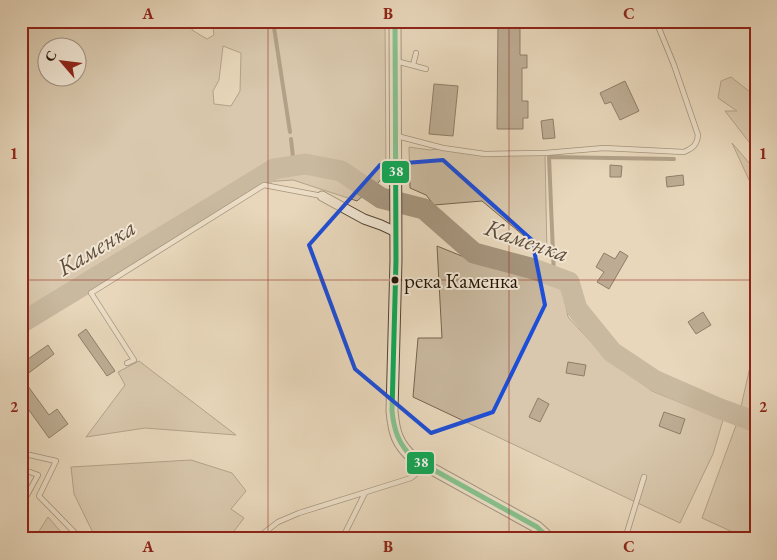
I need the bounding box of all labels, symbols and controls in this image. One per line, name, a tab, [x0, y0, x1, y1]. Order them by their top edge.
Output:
text: A	[141, 3, 154, 24]
text: B	[383, 3, 393, 24]
text: C	[623, 3, 635, 24]
north arrow	[38, 38, 88, 88]
text: С	[40, 47, 61, 65]
text: 1	[10, 143, 18, 164]
text: 1	[759, 143, 767, 164]
line badge: 38	[381, 160, 410, 184]
text: 38	[389, 162, 403, 180]
water label: Каменка	[50, 211, 141, 283]
water label: Каменка	[480, 211, 573, 269]
place label: река Каменка	[404, 267, 519, 294]
marker: река Каменка	[390, 275, 400, 285]
text: 2	[10, 396, 19, 417]
text: 2	[759, 396, 768, 417]
line badge: 38	[406, 451, 435, 475]
text: 38	[414, 453, 428, 471]
text: A	[141, 536, 154, 557]
text: B	[383, 536, 393, 557]
text: C	[623, 536, 635, 557]

